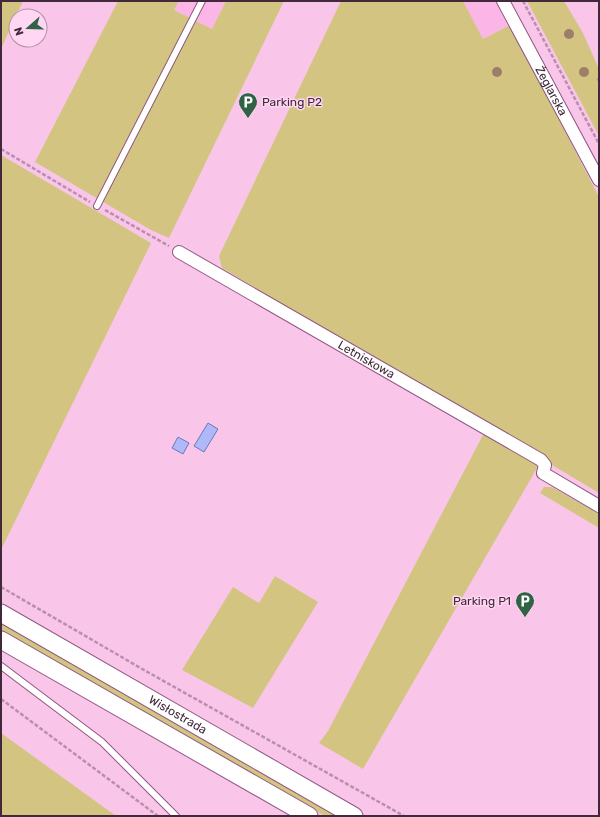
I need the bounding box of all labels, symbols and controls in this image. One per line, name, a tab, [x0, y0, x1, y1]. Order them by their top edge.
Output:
north arrow	[8, 8, 48, 48]
text: N	[12, 25, 27, 37]
street label: Żeglarska	[532, 64, 570, 118]
parking icon: Parking P2	[237, 91, 259, 119]
place label: Parking P2	[262, 95, 322, 109]
street label: Letniskowa	[335, 338, 397, 381]
parking icon: Parking P1	[514, 590, 536, 618]
place label: Parking P1	[453, 594, 511, 608]
street label: Wisłostrada	[146, 693, 209, 737]

